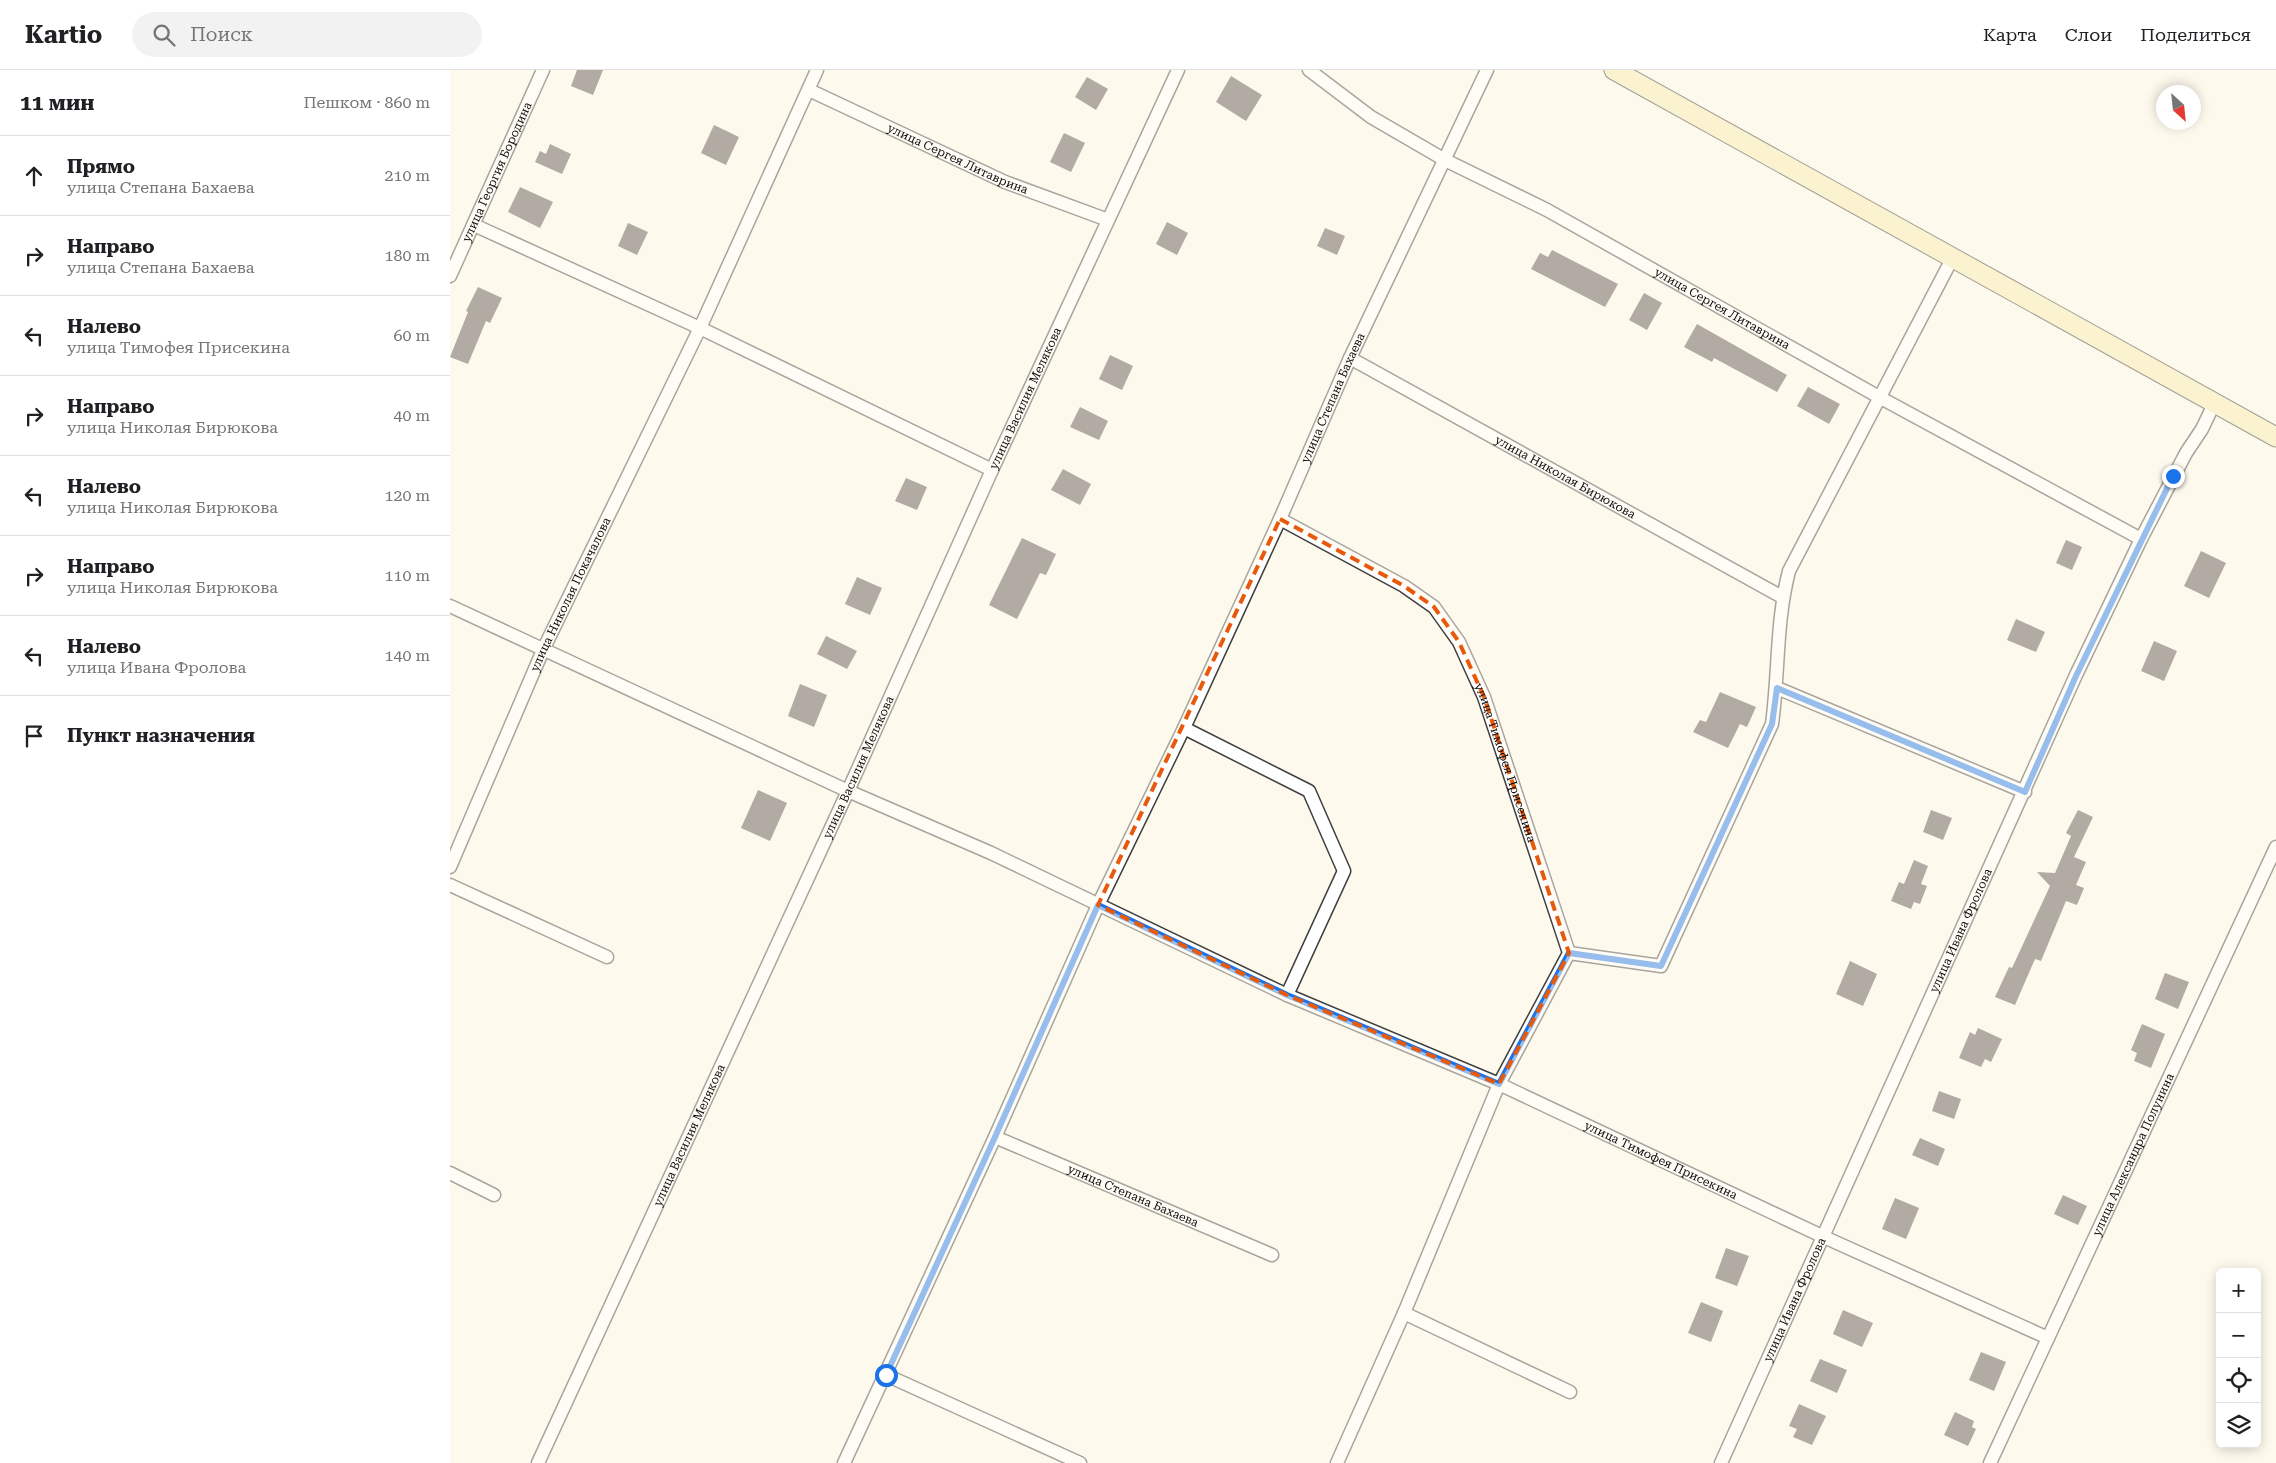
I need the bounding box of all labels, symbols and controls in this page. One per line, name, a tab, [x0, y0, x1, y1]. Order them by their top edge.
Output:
search box	[132, 12, 482, 57]
text: Kartio	[25, 21, 102, 49]
icon: search	[150, 21, 178, 49]
text: Поиск	[190, 23, 253, 46]
text: Карта	[1983, 24, 2037, 45]
text: Слои	[2065, 24, 2112, 45]
text: Поделиться	[2140, 24, 2251, 45]
north arrow	[2156, 85, 2201, 130]
text: 11 мин	[20, 91, 95, 115]
text: Пешком · 860 m	[303, 93, 430, 112]
street label: улица Георгия Бородина	[459, 99, 535, 244]
street label: улица Сергея Литаврина	[885, 121, 1030, 197]
text: Прямо	[67, 155, 135, 178]
icon: ahead	[20, 162, 48, 190]
text: 210 m	[384, 166, 430, 185]
text: улица Степана Бахаева	[67, 178, 254, 197]
text: Направо	[67, 235, 154, 258]
icon: right	[20, 242, 48, 270]
text: 180 m	[384, 246, 430, 265]
text: улица Степана Бахаева	[67, 258, 254, 277]
street label: улица Сергея Литаврина	[1652, 265, 1793, 353]
text: Налево	[67, 315, 141, 338]
icon: left	[20, 322, 48, 350]
street label: улица Василия Мелякова	[986, 325, 1065, 471]
text: 60 m	[393, 326, 430, 345]
street label: улица Степана Бахаева	[1298, 330, 1368, 465]
text: улица Тимофея Присекина	[67, 338, 290, 357]
text: Направо	[67, 395, 154, 418]
icon: right	[20, 402, 48, 430]
text: 40 m	[393, 406, 430, 425]
text: улица Николая Бирюкова	[67, 418, 278, 437]
street label: улица Николая Бирюкова	[1493, 433, 1638, 522]
route end	[2162, 465, 2185, 488]
text: Налево	[67, 475, 141, 498]
icon: left	[20, 482, 48, 510]
text: 120 m	[384, 486, 430, 505]
text: улица Николая Бирюкова	[67, 498, 278, 517]
street label: улица Николая Покачалова	[528, 515, 614, 674]
text: Направо	[67, 555, 154, 578]
icon: right	[20, 562, 48, 590]
text: 110 m	[384, 566, 430, 585]
text: улица Николая Бирюкова	[67, 578, 278, 597]
text: Налево	[67, 635, 141, 658]
icon: left	[20, 642, 48, 670]
text: 140 m	[384, 646, 430, 665]
text: улица Ивана Фролова	[67, 658, 246, 677]
street label: улица Тимофея Присекина	[1472, 681, 1539, 845]
street label: улица Василия Мелякова	[820, 693, 897, 841]
icon: arrive	[20, 722, 48, 750]
text: Пункт назначения	[67, 724, 255, 747]
street label: улица Ивана Фролова	[1927, 866, 1995, 995]
street label: улица Василия Мелякова	[650, 1062, 728, 1208]
street label: улица Александра Полунина	[2089, 1071, 2177, 1238]
street label: улица Тимофея Присекина	[1582, 1118, 1740, 1202]
street label: улица Степана Бахаева	[1066, 1162, 1201, 1230]
street label: улица Ивана Фролова	[1760, 1235, 1829, 1364]
map controls	[2216, 1268, 2261, 1448]
button: +	[2216, 1268, 2261, 1313]
button: −	[2216, 1313, 2261, 1358]
button: locate	[2216, 1358, 2261, 1403]
route start	[875, 1364, 898, 1387]
button: layers	[2216, 1403, 2261, 1448]

